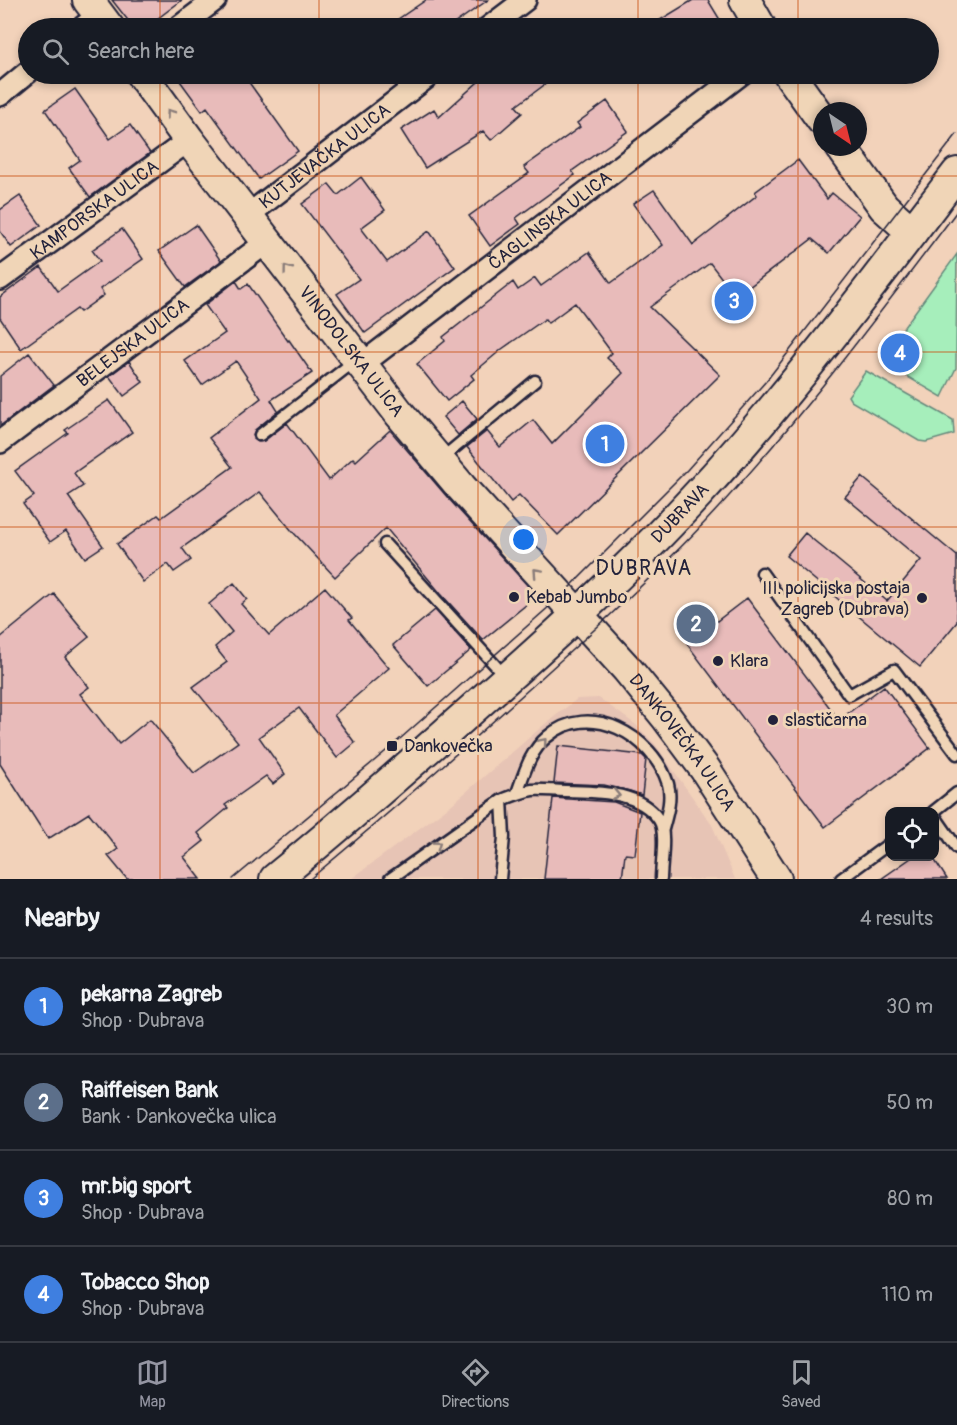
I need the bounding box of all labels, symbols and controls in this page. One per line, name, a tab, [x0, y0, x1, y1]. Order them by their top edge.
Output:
search box	[18, 18, 939, 84]
icon: search	[39, 35, 72, 68]
text: Search here	[87, 37, 194, 65]
street label: KUTJEVAČKA ULICA	[255, 98, 395, 214]
north arrow	[813, 102, 867, 156]
one-way arrow	[166, 109, 177, 120]
street label: KAMPORSKA ULICA	[26, 155, 164, 265]
street label: ČAGLINSKA ULICA	[484, 166, 617, 275]
one-way arrow	[283, 264, 294, 275]
pin: 3	[714, 278, 754, 324]
street label: VINODOLSKA ULICA	[293, 281, 409, 422]
street label: BELEJSKA ULICA	[72, 293, 194, 392]
pin: 4	[880, 330, 920, 376]
pin: 1	[586, 422, 624, 466]
street label: DUBRAVA	[646, 478, 714, 548]
your location	[509, 525, 538, 554]
district label: DUBRAVA	[595, 555, 693, 582]
one-way arrow	[533, 568, 544, 579]
place label: III. policijska postaja Zagreb (Dubrava)	[762, 577, 910, 621]
place label: Kebab Jumbo	[526, 586, 628, 609]
marker: Kebab Jumbo	[507, 590, 521, 604]
marker: III. policijska postaja Zagreb (Dubrava)	[915, 591, 929, 605]
pin: 2	[676, 602, 716, 646]
place label: Klara	[730, 650, 768, 673]
marker: Klara	[711, 654, 725, 668]
street label: DANKOVEČKA ULICA	[624, 669, 740, 816]
place label: slastičarna	[785, 709, 867, 732]
marker: slastičarna	[766, 713, 780, 727]
place label: Dankovečka	[404, 735, 493, 758]
one-way arrow	[536, 738, 547, 749]
marker: Dankovečka	[385, 739, 399, 753]
one-way arrow	[611, 788, 621, 801]
map controls	[885, 807, 939, 861]
button: locate	[885, 807, 939, 861]
one-way arrow	[431, 841, 442, 852]
text: Nearby	[24, 902, 100, 934]
text: 4 results	[860, 906, 933, 931]
text: pekarna Zagreb	[81, 980, 222, 1008]
text: 1	[40, 994, 47, 1019]
text: 30 m	[886, 994, 933, 1019]
text: Shop · Dubrava	[81, 1008, 204, 1033]
text: Raiffeisen Bank	[81, 1076, 218, 1104]
text: 2	[38, 1090, 49, 1115]
text: 50 m	[886, 1090, 933, 1115]
text: Bank · Dankovečka ulica	[81, 1104, 277, 1129]
text: mr.big sport	[81, 1172, 191, 1200]
text: 3	[38, 1186, 49, 1211]
text: 80 m	[887, 1186, 933, 1211]
text: Shop · Dubrava	[81, 1200, 204, 1225]
text: Tobacco Shop	[81, 1268, 210, 1296]
text: 4	[38, 1282, 49, 1307]
text: 110 m	[882, 1282, 933, 1307]
text: Shop · Dubrava	[81, 1296, 204, 1321]
tab: Map	[136, 1356, 169, 1412]
tab: Directions	[441, 1356, 509, 1412]
tab: Saved	[781, 1356, 821, 1412]

